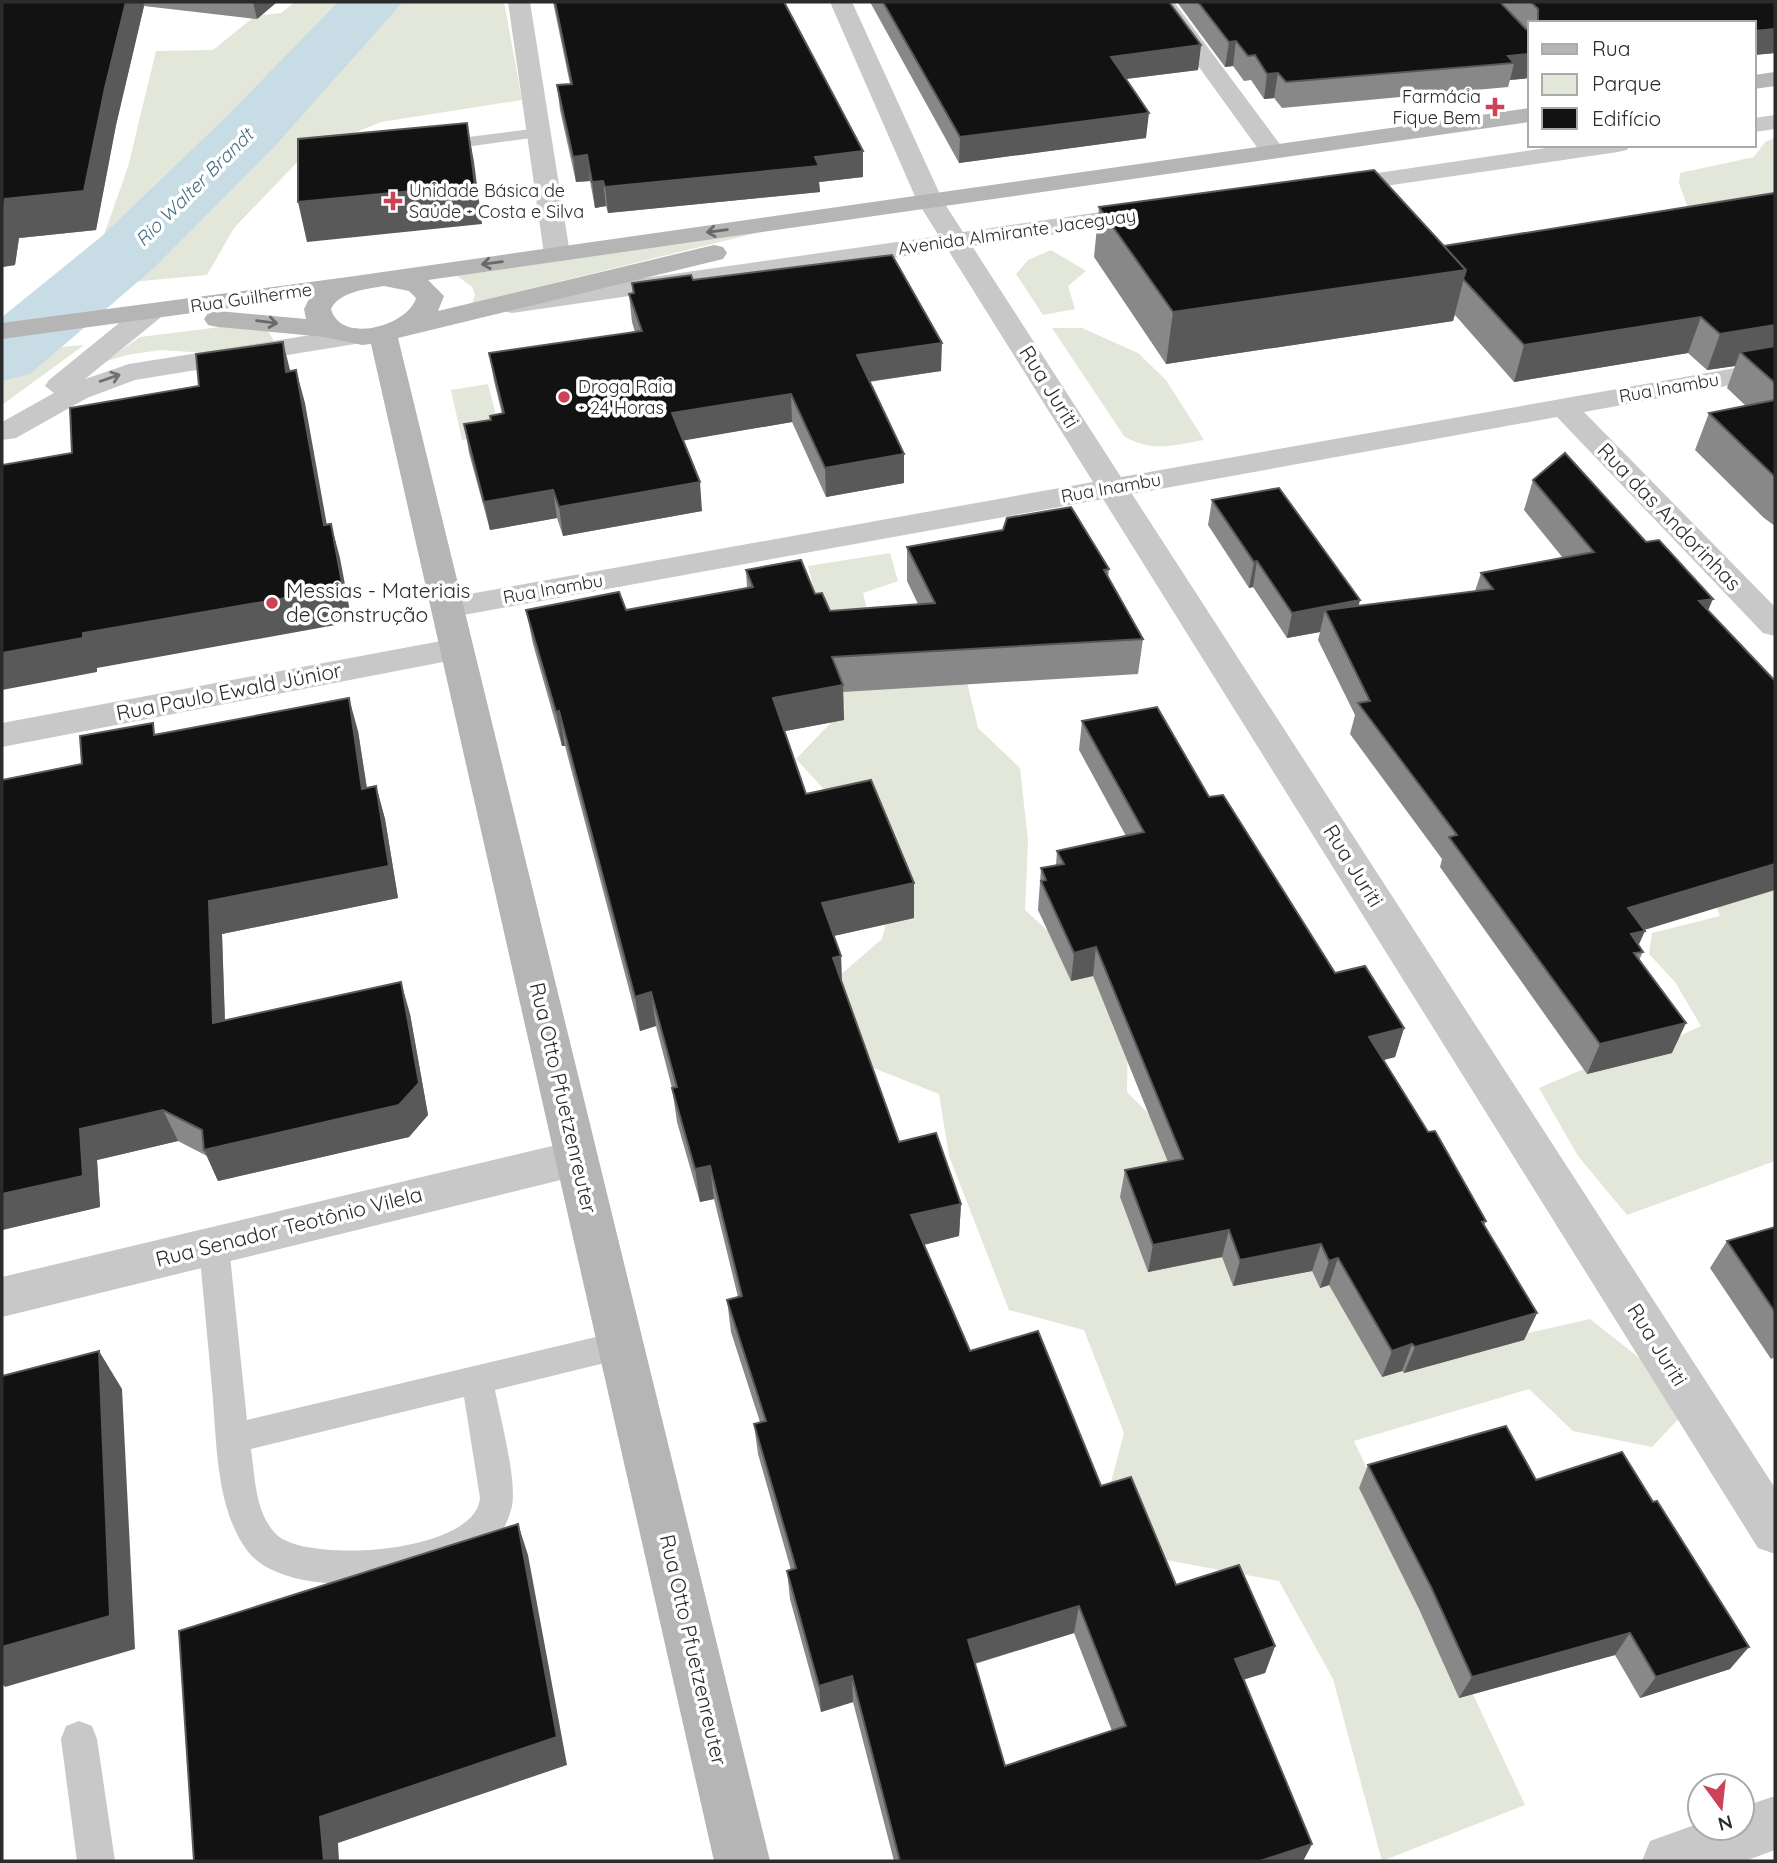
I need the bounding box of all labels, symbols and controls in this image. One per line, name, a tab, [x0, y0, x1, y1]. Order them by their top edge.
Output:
legend	[1528, 21, 1756, 147]
text: Rua	[1592, 35, 1631, 61]
text: Parque	[1592, 70, 1661, 96]
place label: Farmácia Fique Bem	[1392, 85, 1481, 129]
marker: Farmácia Fique Bem	[1487, 99, 1503, 115]
text: Edifício	[1592, 105, 1661, 131]
water label: Rio Walter Brandt	[130, 121, 260, 251]
place label: Unidade Básica de Saúde - Costa e Silva	[409, 179, 584, 223]
marker: Unidade Básica de Saúde - Costa e Silva	[383, 191, 403, 211]
street label: Avenida Almirante Jaceguay	[897, 203, 1137, 260]
one-way arrow	[706, 225, 729, 238]
one-way arrow	[481, 257, 503, 270]
street label: Rua Guilherme	[189, 278, 313, 317]
one-way arrow	[255, 316, 278, 329]
street label: Rua Juriti	[1014, 340, 1085, 433]
street label: Rua Inambu	[1617, 367, 1721, 408]
one-way arrow	[99, 371, 121, 383]
place label: Droga Raia - 24 Horas	[578, 375, 673, 419]
marker: Droga Raia - 24 Horas	[556, 389, 572, 405]
street label: Rua das Andorinhas	[1592, 437, 1747, 596]
street label: Rua Inambu	[1059, 467, 1163, 508]
street label: Rua Inambu	[501, 568, 605, 609]
place label: Messias - Materiais de Construção	[286, 577, 470, 627]
marker: Messias - Materiais de Construção	[264, 595, 280, 611]
street label: Rua Paulo Ewald Júnior	[114, 656, 344, 726]
street label: Rua Juriti	[1318, 819, 1389, 912]
street label: Rua Otto Pfuetzenreuter	[525, 980, 603, 1216]
street label: Rua Senador Teotônio Vilela	[153, 1180, 425, 1272]
street label: Rua Juriti	[1622, 1298, 1693, 1391]
street label: Rua Otto Pfuetzenreuter	[655, 1532, 733, 1768]
north arrow	[1686, 1772, 1756, 1842]
text: N	[1716, 1810, 1735, 1837]

